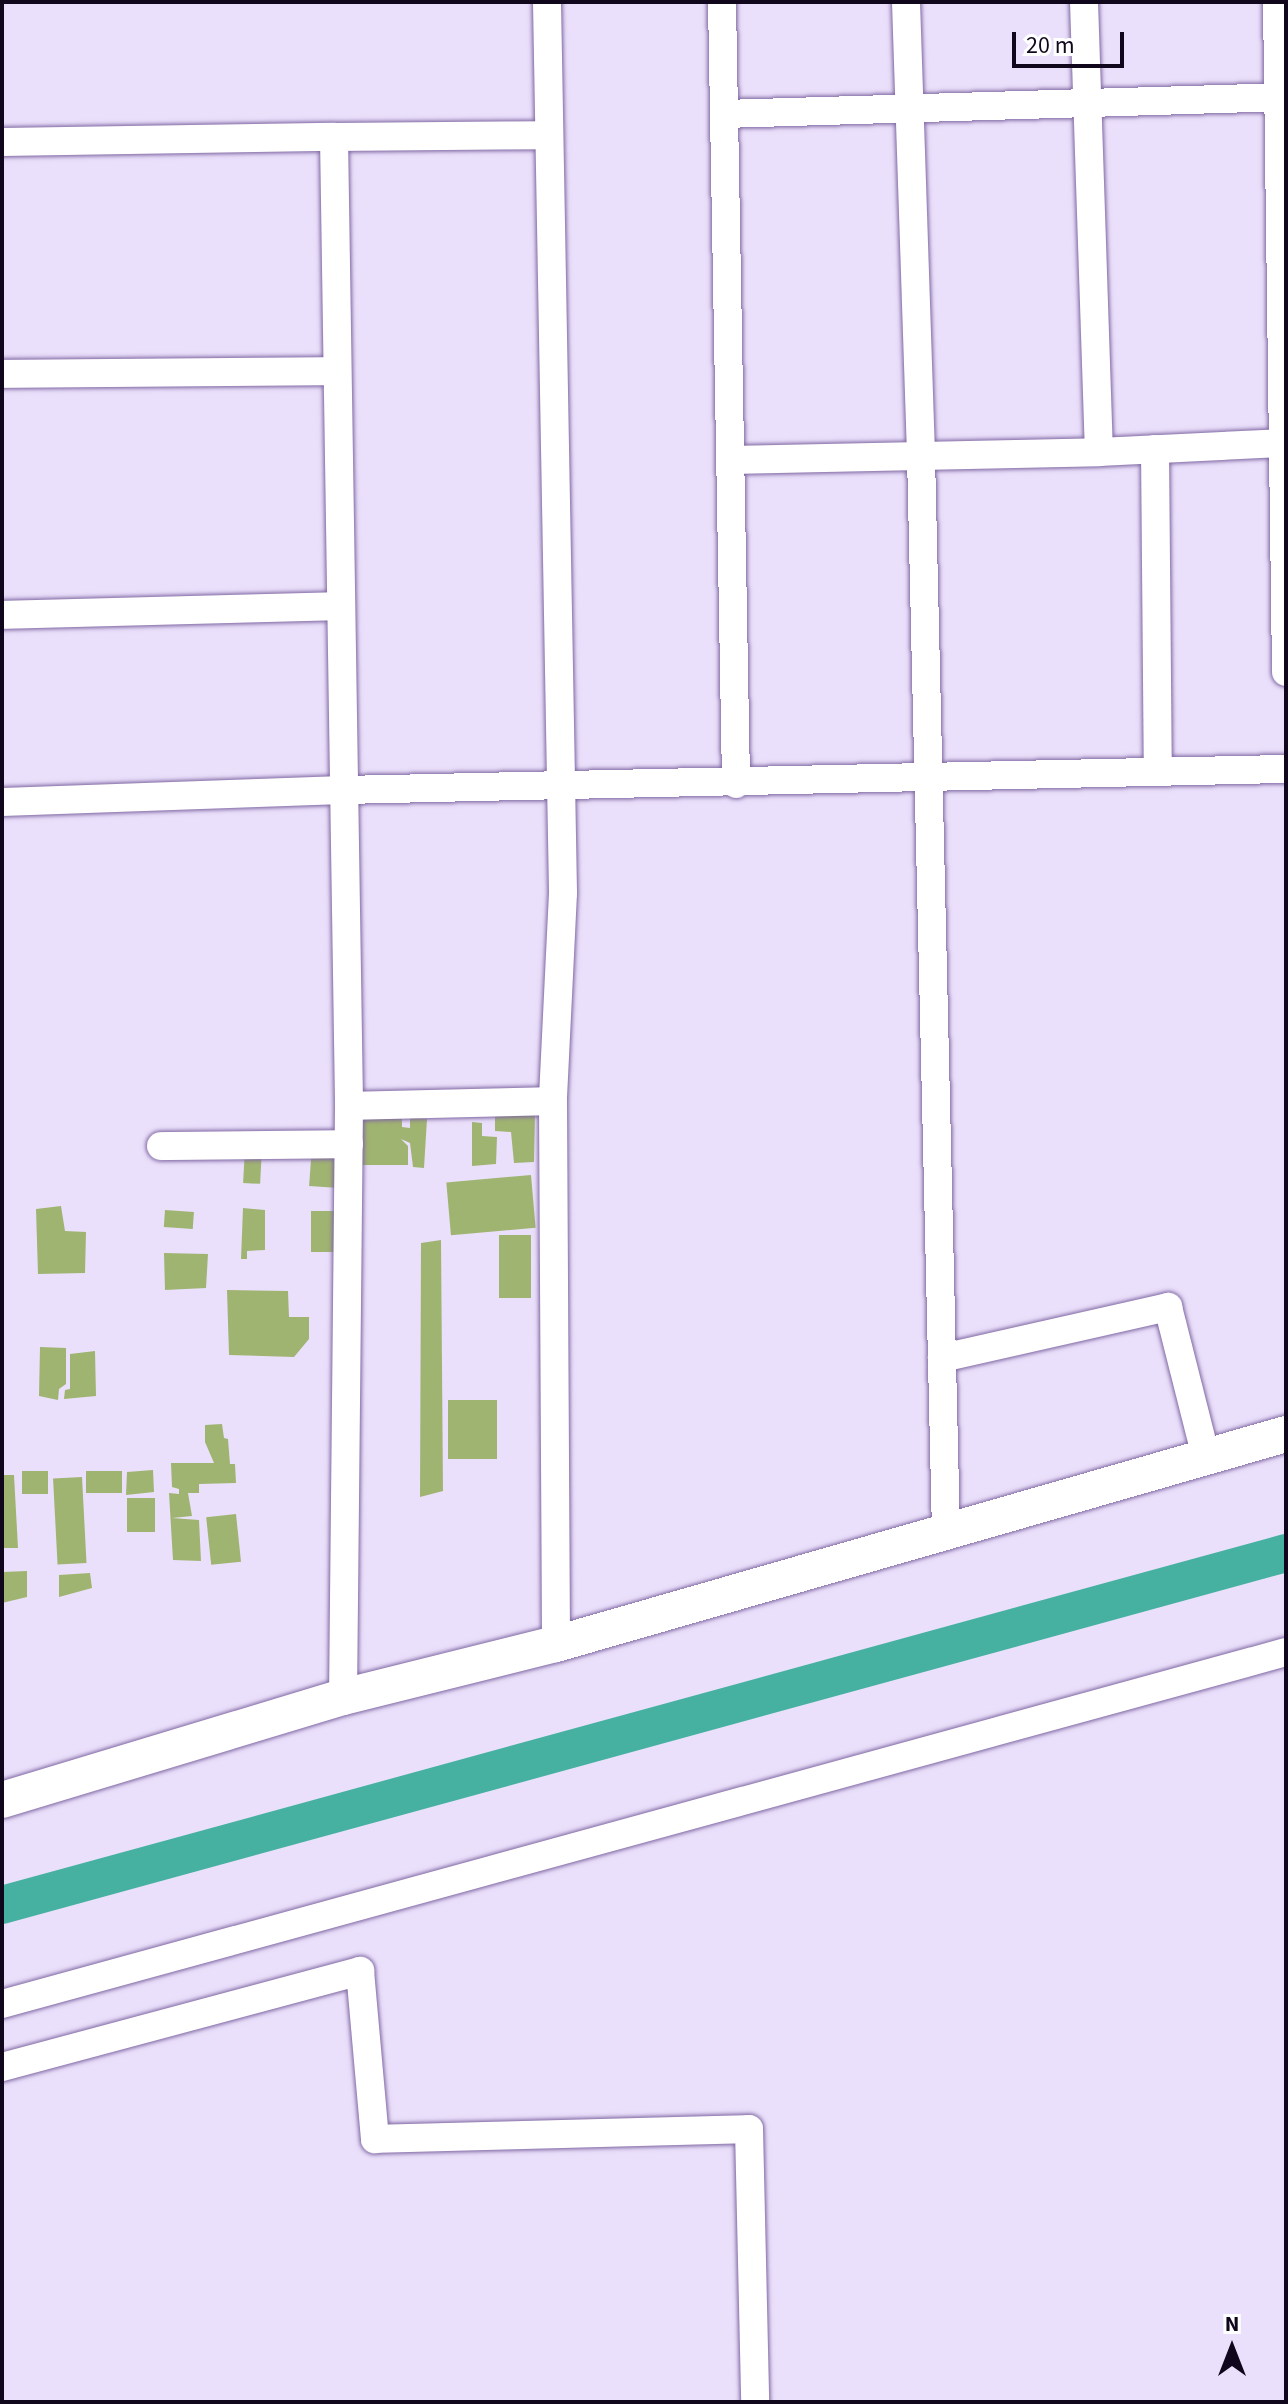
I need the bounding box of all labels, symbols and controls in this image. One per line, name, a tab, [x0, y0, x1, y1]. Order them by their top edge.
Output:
scale bar	[1016, 16, 1128, 66]
text: 20 m	[1026, 28, 1075, 63]
north arrow	[1192, 2308, 1272, 2388]
text: N	[1225, 2308, 1239, 2340]

